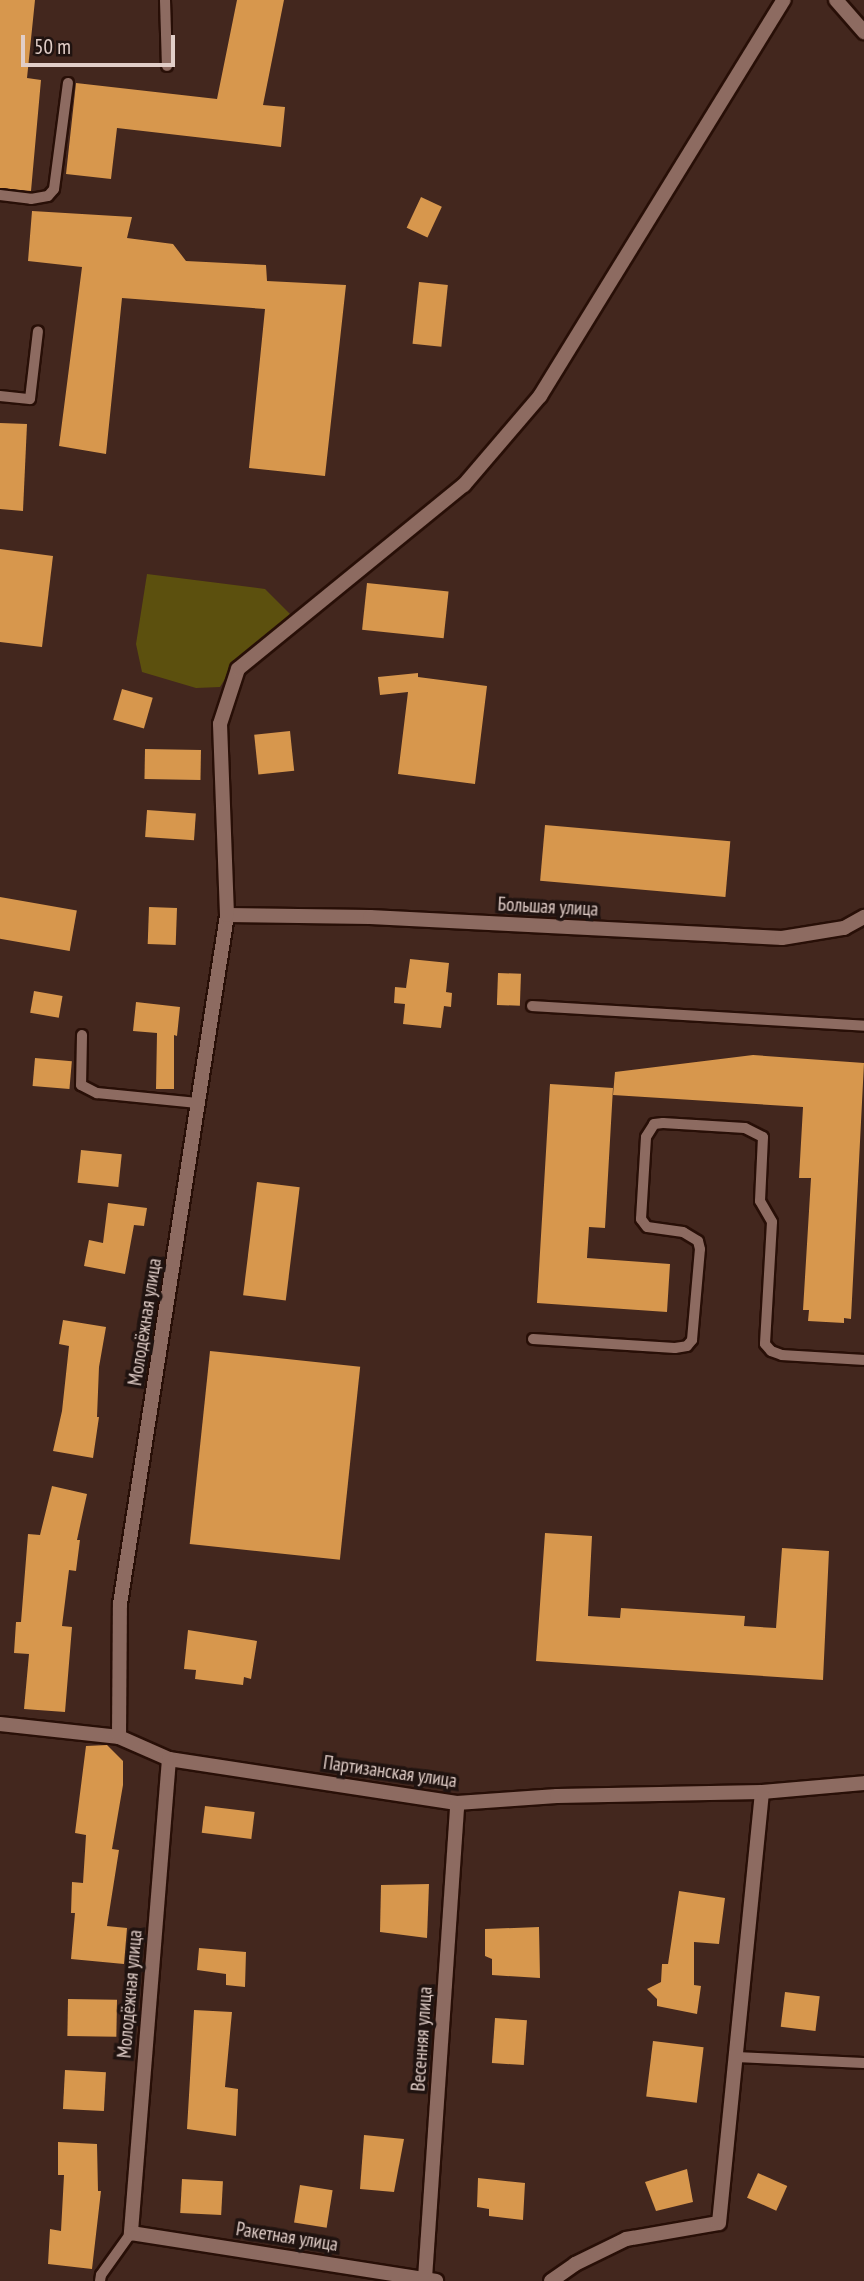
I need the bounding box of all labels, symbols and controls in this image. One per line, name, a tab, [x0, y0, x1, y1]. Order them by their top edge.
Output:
scale bar	[24, 21, 178, 65]
text: 50 m	[34, 33, 71, 60]
street label: Большая улица	[497, 893, 599, 921]
street label: Молодёжная улица	[124, 1257, 166, 1387]
street label: Партизанская улица	[322, 1751, 458, 1793]
street label: Молодёжная улица	[113, 1929, 147, 2059]
street label: Весенняя улица	[407, 1986, 437, 2092]
street label: Ракетная улица	[234, 2218, 340, 2256]

